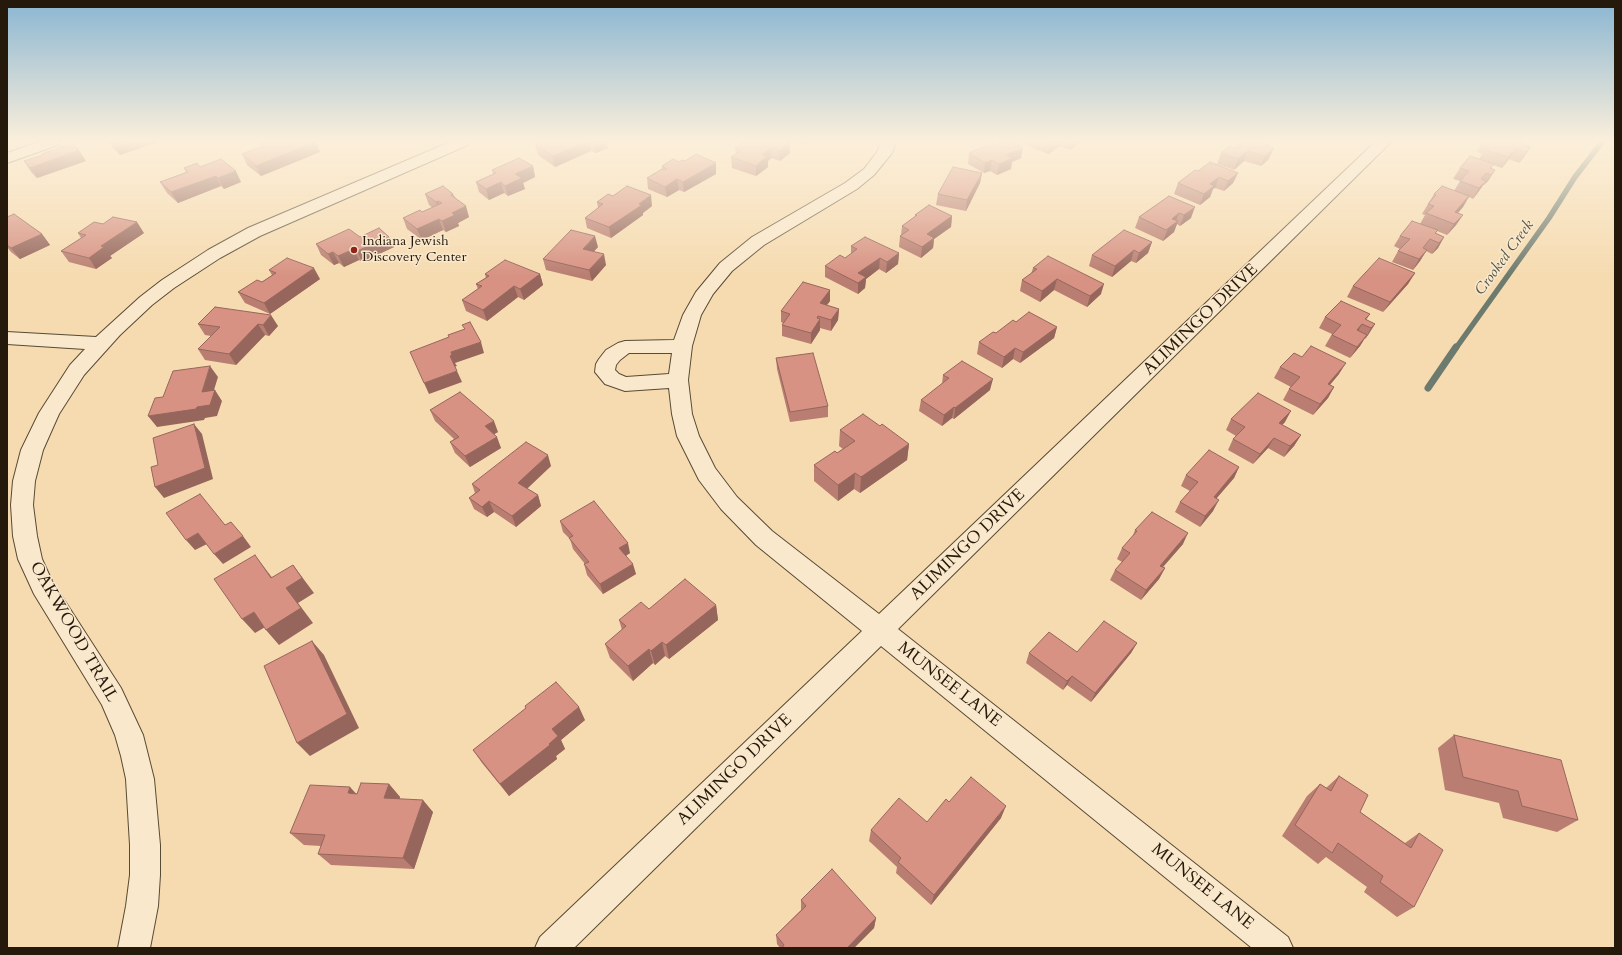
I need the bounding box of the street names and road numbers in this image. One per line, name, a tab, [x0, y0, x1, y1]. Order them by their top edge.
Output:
street label: ALIMINGO DRIVE	[1139, 260, 1263, 380]
street label: ALIMINGO DRIVE	[906, 485, 1030, 605]
street label: OAKWOOD TRAIL	[25, 558, 121, 706]
street label: MUNSEE LANE	[893, 638, 1005, 732]
street label: ALIMINGO DRIVE	[673, 710, 797, 830]
street label: MUNSEE LANE	[1147, 839, 1257, 935]

